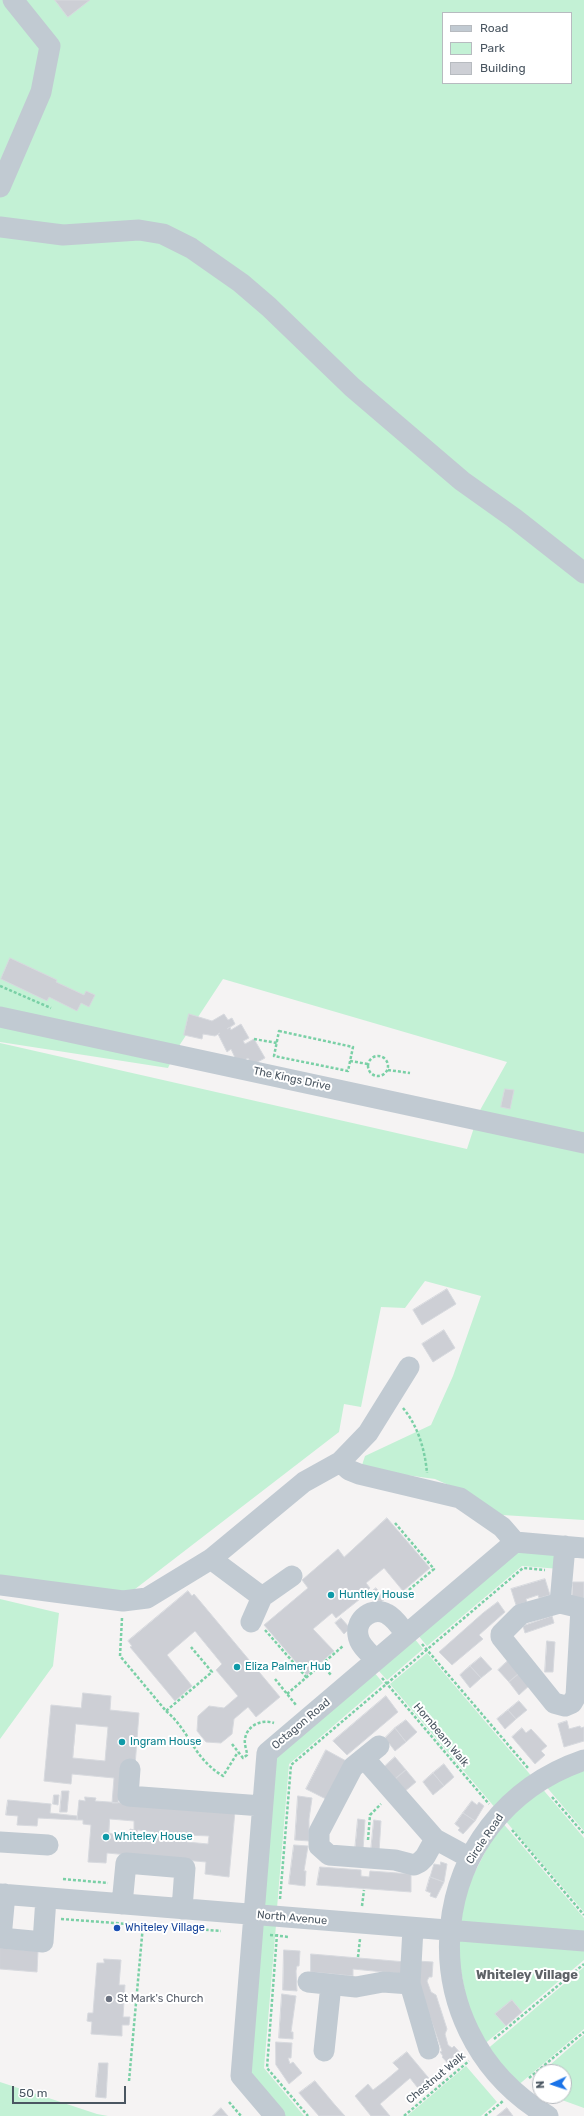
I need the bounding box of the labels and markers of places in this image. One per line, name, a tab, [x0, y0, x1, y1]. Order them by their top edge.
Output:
place label: Huntley House	[339, 1588, 414, 1602]
marker: Huntley House	[326, 1590, 336, 1600]
place label: Eliza Palmer Hub	[245, 1660, 331, 1674]
marker: Eliza Palmer Hub	[232, 1662, 242, 1672]
place label: Ingram House	[130, 1735, 201, 1749]
marker: Ingram House	[117, 1737, 127, 1747]
place label: Whiteley House	[114, 1830, 193, 1844]
marker: Whiteley House	[101, 1832, 111, 1842]
place label: Whiteley Village	[125, 1921, 205, 1935]
marker: Whiteley Village	[112, 1923, 122, 1933]
place label: St Mark's Church	[117, 1992, 203, 2006]
marker: St Mark's Church	[104, 1994, 114, 2004]

